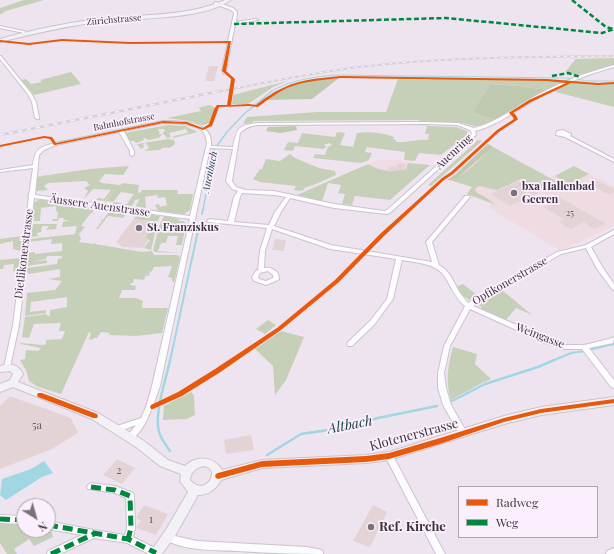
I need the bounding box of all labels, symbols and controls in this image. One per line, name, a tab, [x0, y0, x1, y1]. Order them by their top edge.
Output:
street label: Zürichstrasse	[86, 12, 142, 28]
street label: Bahnhofstrasse	[92, 111, 156, 133]
street label: Auenring	[433, 132, 475, 172]
water label: Auenbach	[200, 150, 220, 194]
place label: bxa Hallenbad Geeren	[522, 180, 595, 206]
marker: bxa Hallenbad Geeren	[509, 188, 519, 198]
street label: Äussere Auenstrasse	[49, 192, 151, 220]
street label: Dietlikonerstrasse	[12, 208, 36, 300]
house number: 25	[566, 208, 574, 218]
place label: St. Franziskus	[147, 221, 219, 235]
marker: St. Franziskus	[134, 223, 144, 233]
street label: Opfikonerstrasse	[470, 254, 550, 308]
street label: Weingasse	[514, 321, 566, 351]
water label: Altbach	[326, 412, 374, 438]
street label: Klotenerstrasse	[368, 416, 460, 454]
house number: 5a	[32, 419, 42, 433]
house number: 2	[116, 464, 122, 478]
legend	[458, 486, 598, 538]
text: Radweg	[496, 494, 538, 510]
north arrow	[16, 498, 56, 538]
house number: 1	[149, 513, 153, 527]
text: Weg	[496, 514, 518, 530]
text: N	[35, 519, 51, 536]
place label: Ref. Kirche	[379, 519, 446, 535]
marker: Ref. Kirche	[366, 522, 376, 532]

